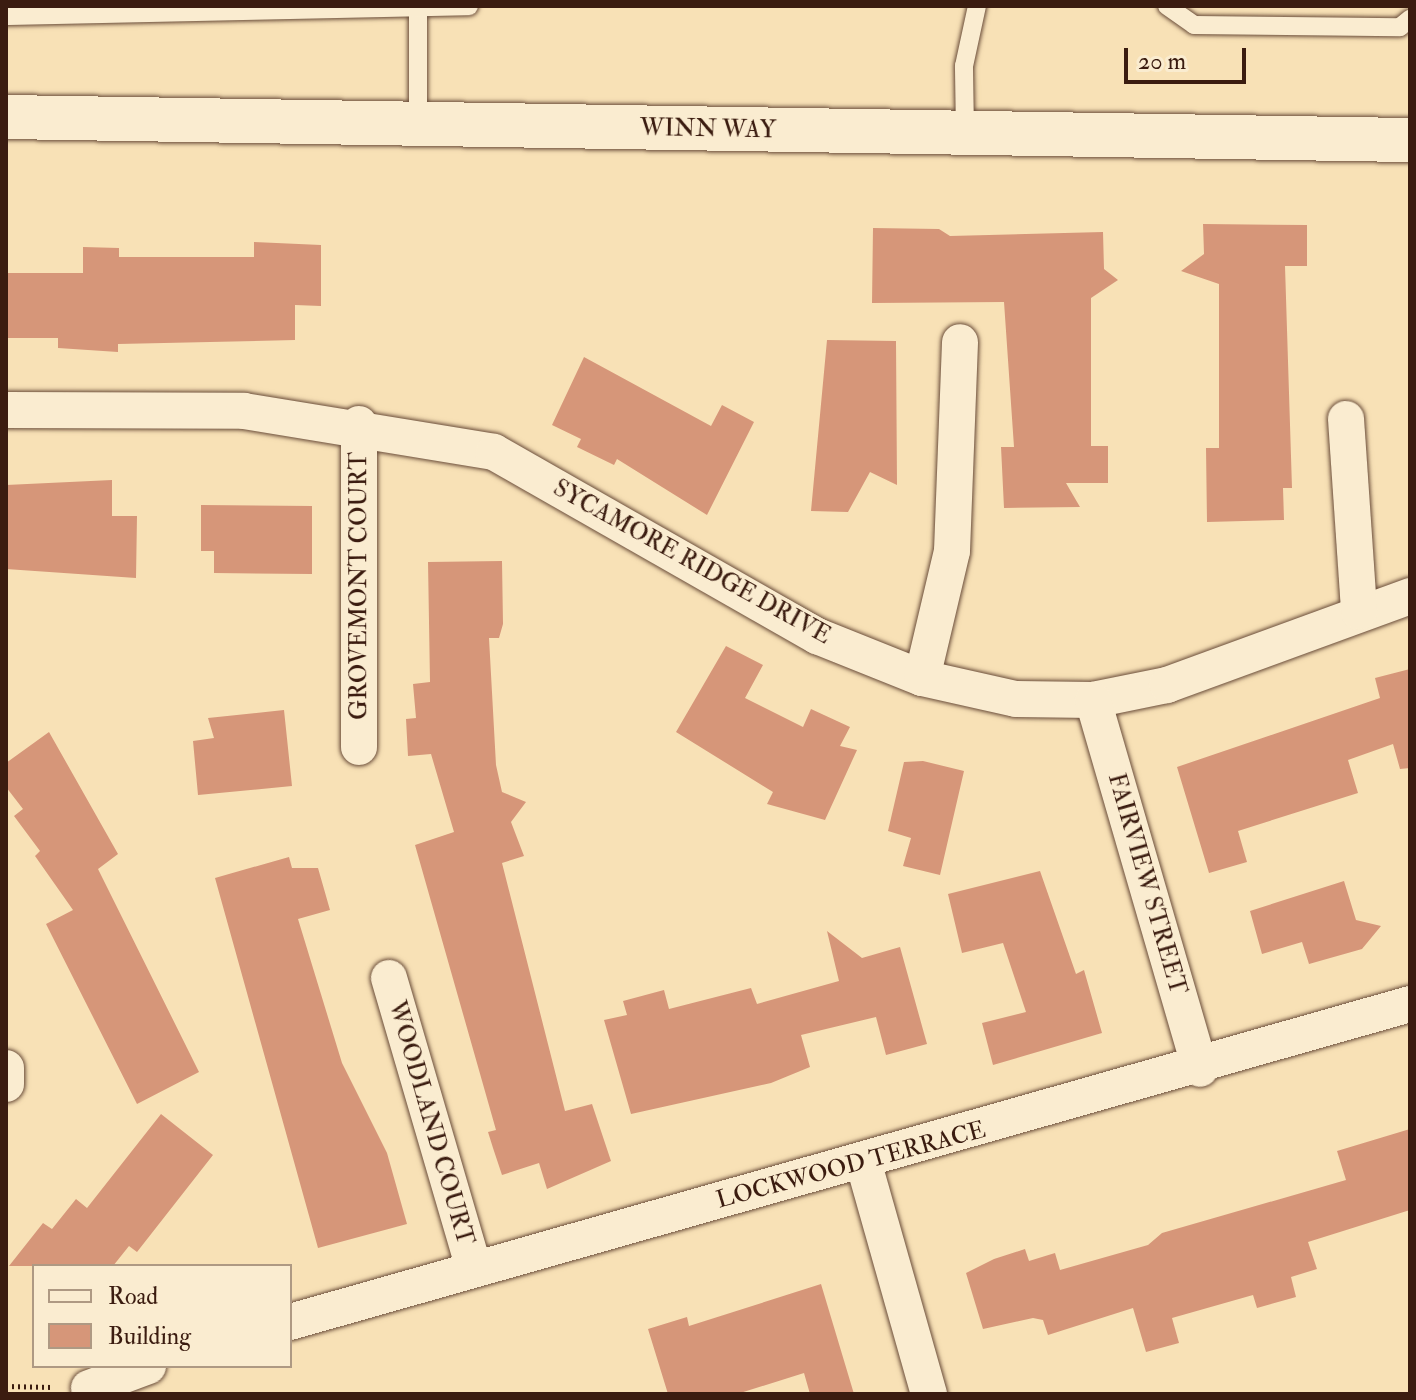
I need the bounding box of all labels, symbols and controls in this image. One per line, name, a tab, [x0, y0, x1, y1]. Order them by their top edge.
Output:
scale bar	[1128, 32, 1250, 82]
text: 20 m	[1138, 46, 1186, 77]
street label: WINN WAY	[640, 113, 776, 145]
street label: GROVEMONT COURT	[345, 452, 373, 720]
street label: SYCAMORE RIDGE DRIVE	[548, 474, 836, 650]
street label: FAIRVIEW STREET	[1102, 770, 1192, 998]
street label: WOODLAND COURT	[382, 998, 480, 1248]
street label: LOCKWOOD TERRACE	[713, 1115, 989, 1215]
legend	[32, 1264, 292, 1368]
text: Road	[108, 1281, 158, 1312]
text: Building	[108, 1321, 191, 1352]

